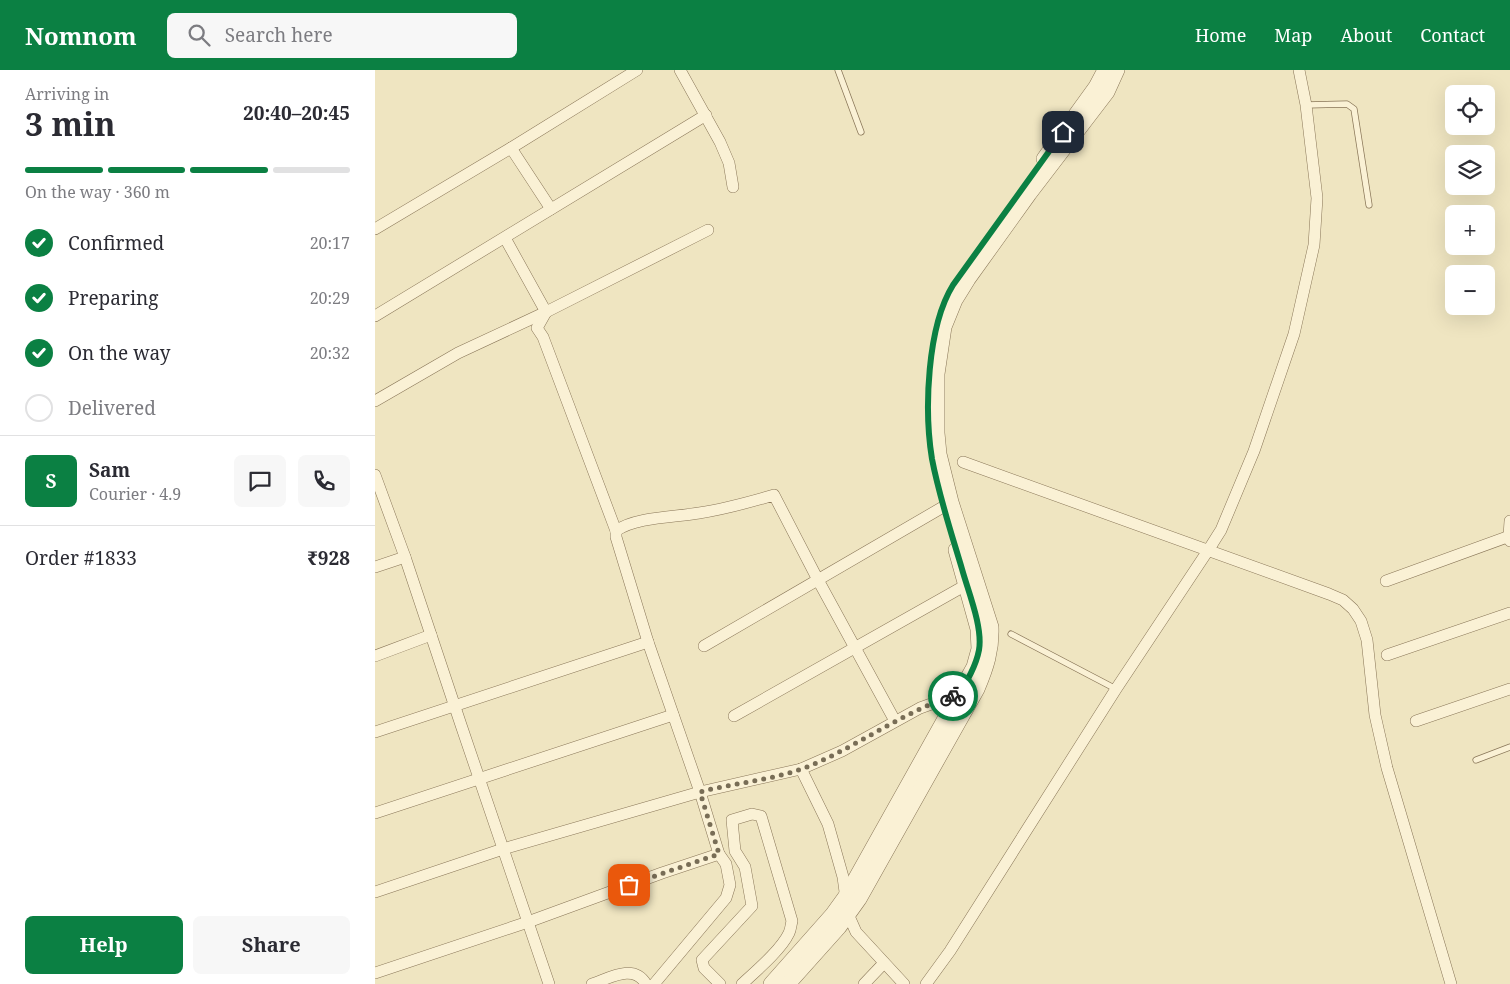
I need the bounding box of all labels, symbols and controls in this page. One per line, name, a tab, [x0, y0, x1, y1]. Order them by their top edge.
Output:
search box	[167, 13, 517, 58]
text: Nomnom	[25, 19, 137, 52]
icon: search	[185, 21, 213, 49]
text: Search here	[225, 22, 333, 48]
text: Home	[1195, 23, 1246, 47]
text: Map	[1274, 23, 1312, 47]
text: About	[1340, 23, 1392, 47]
text: Contact	[1420, 23, 1485, 47]
text: Arriving in	[25, 83, 109, 105]
map controls	[1445, 85, 1495, 315]
button: locate	[1445, 85, 1495, 135]
text: 20:40–20:45	[243, 100, 350, 126]
text: 3 min	[25, 102, 116, 145]
pin	[1042, 111, 1084, 153]
icon: home	[1049, 118, 1077, 146]
button: layers	[1445, 145, 1495, 195]
text: On the way · 360 m	[25, 181, 170, 203]
button: +	[1445, 205, 1495, 255]
icon: check	[25, 229, 53, 257]
text: Confirmed	[68, 230, 164, 256]
text: 20:17	[310, 232, 350, 254]
button: −	[1445, 265, 1495, 315]
icon: check	[25, 284, 53, 312]
text: Preparing	[68, 285, 158, 311]
text: 20:29	[310, 287, 350, 309]
icon: check	[25, 339, 53, 367]
text: On the way	[68, 340, 171, 366]
text: 20:32	[310, 342, 350, 364]
text: Delivered	[68, 395, 156, 421]
button: chat	[234, 455, 286, 507]
button: phone	[298, 455, 350, 507]
text: Sam	[89, 457, 130, 483]
text: S	[45, 468, 57, 494]
text: Courier · 4.9	[89, 483, 181, 505]
text: Order #1833	[25, 545, 137, 571]
text: ₹928	[307, 545, 350, 571]
courier	[928, 671, 978, 721]
icon: bike	[939, 682, 967, 710]
pin	[608, 864, 650, 906]
icon: bag	[615, 871, 643, 899]
button: Help	[25, 916, 183, 974]
button: Share	[193, 916, 350, 974]

